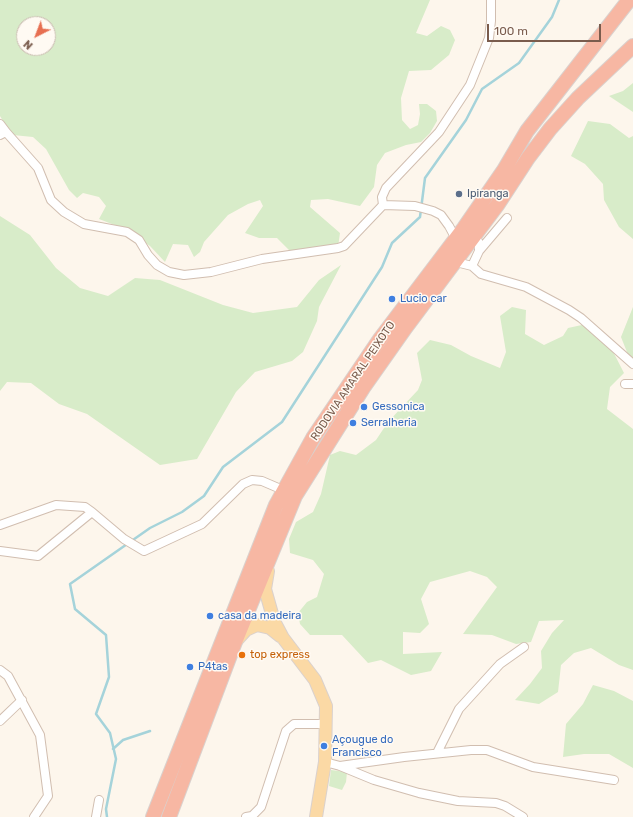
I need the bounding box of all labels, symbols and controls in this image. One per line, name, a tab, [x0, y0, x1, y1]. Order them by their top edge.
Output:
north arrow	[16, 16, 56, 56]
scale bar	[489, 16, 603, 42]
text: 100 m	[494, 24, 528, 38]
text: N	[21, 37, 36, 52]
place label: Ipiranga	[467, 187, 509, 201]
marker: Ipiranga	[454, 189, 464, 199]
place label: Lucio car	[400, 292, 447, 306]
marker: Lucio car	[387, 294, 397, 304]
street label: RODOVIA AMARAL PEIXOTO	[308, 319, 398, 443]
place label: Gessonica	[372, 400, 425, 414]
marker: Gessonica	[359, 402, 369, 412]
place label: Serralheria	[361, 416, 417, 430]
marker: Serralheria	[348, 418, 358, 428]
place label: casa da madeira	[218, 609, 301, 623]
marker: casa da madeira	[205, 611, 215, 621]
place label: top express	[250, 648, 310, 662]
marker: top express	[237, 650, 247, 660]
place label: P4tas	[198, 660, 228, 674]
marker: P4tas	[185, 662, 195, 672]
place label: Açougue do Francisco	[332, 733, 393, 759]
marker: Açougue do Francisco	[319, 741, 329, 751]

